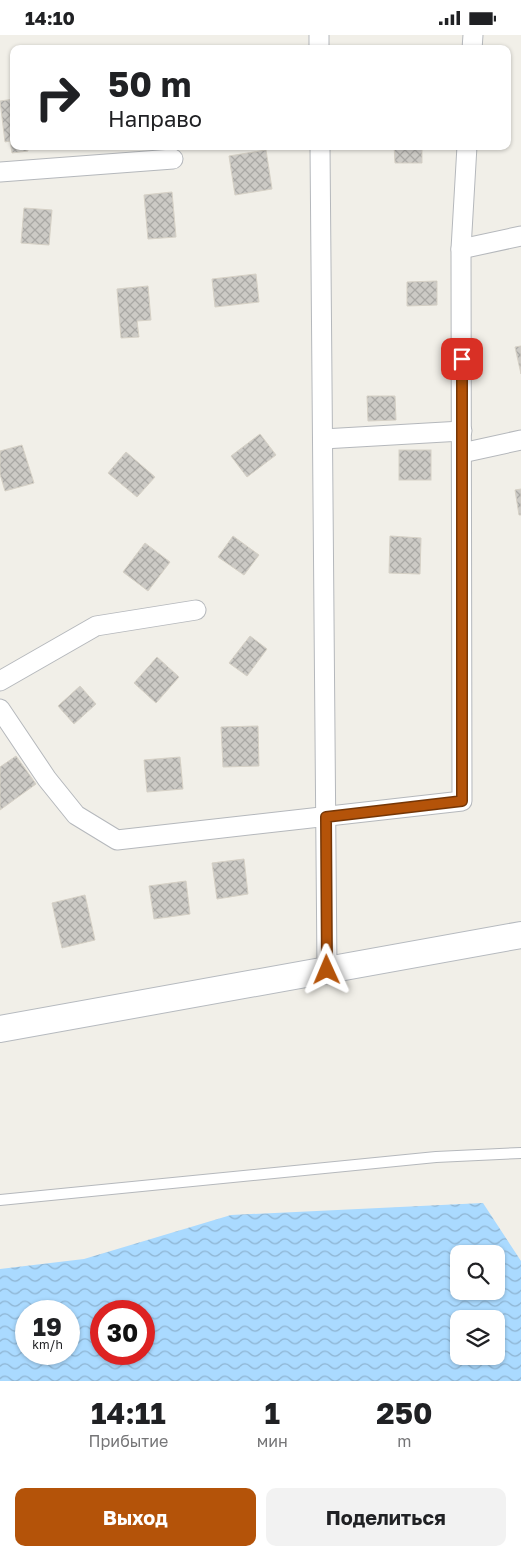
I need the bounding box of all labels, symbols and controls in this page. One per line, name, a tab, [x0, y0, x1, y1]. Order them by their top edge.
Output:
text: 14:10	[25, 6, 75, 29]
text: 50 m	[108, 63, 191, 105]
icon: right	[25, 65, 90, 130]
text: Направо	[108, 105, 202, 132]
pin	[441, 338, 483, 380]
icon: arrive	[448, 345, 476, 373]
position arrow	[300, 943, 352, 995]
map controls	[450, 1245, 505, 1365]
button: search	[450, 1245, 505, 1300]
speed limit sign: 30	[90, 1300, 155, 1365]
button: layers	[450, 1310, 505, 1365]
text: 19	[33, 1311, 62, 1342]
text: km/h	[32, 1337, 63, 1352]
text: 14:11	[91, 1395, 166, 1431]
text: 1	[265, 1395, 280, 1431]
text: 250	[376, 1395, 432, 1431]
text: Прибытие	[89, 1431, 168, 1451]
text: мин	[257, 1431, 288, 1451]
text: m	[397, 1431, 411, 1451]
button: Выход	[15, 1488, 256, 1546]
button: Поделиться	[266, 1488, 506, 1546]

